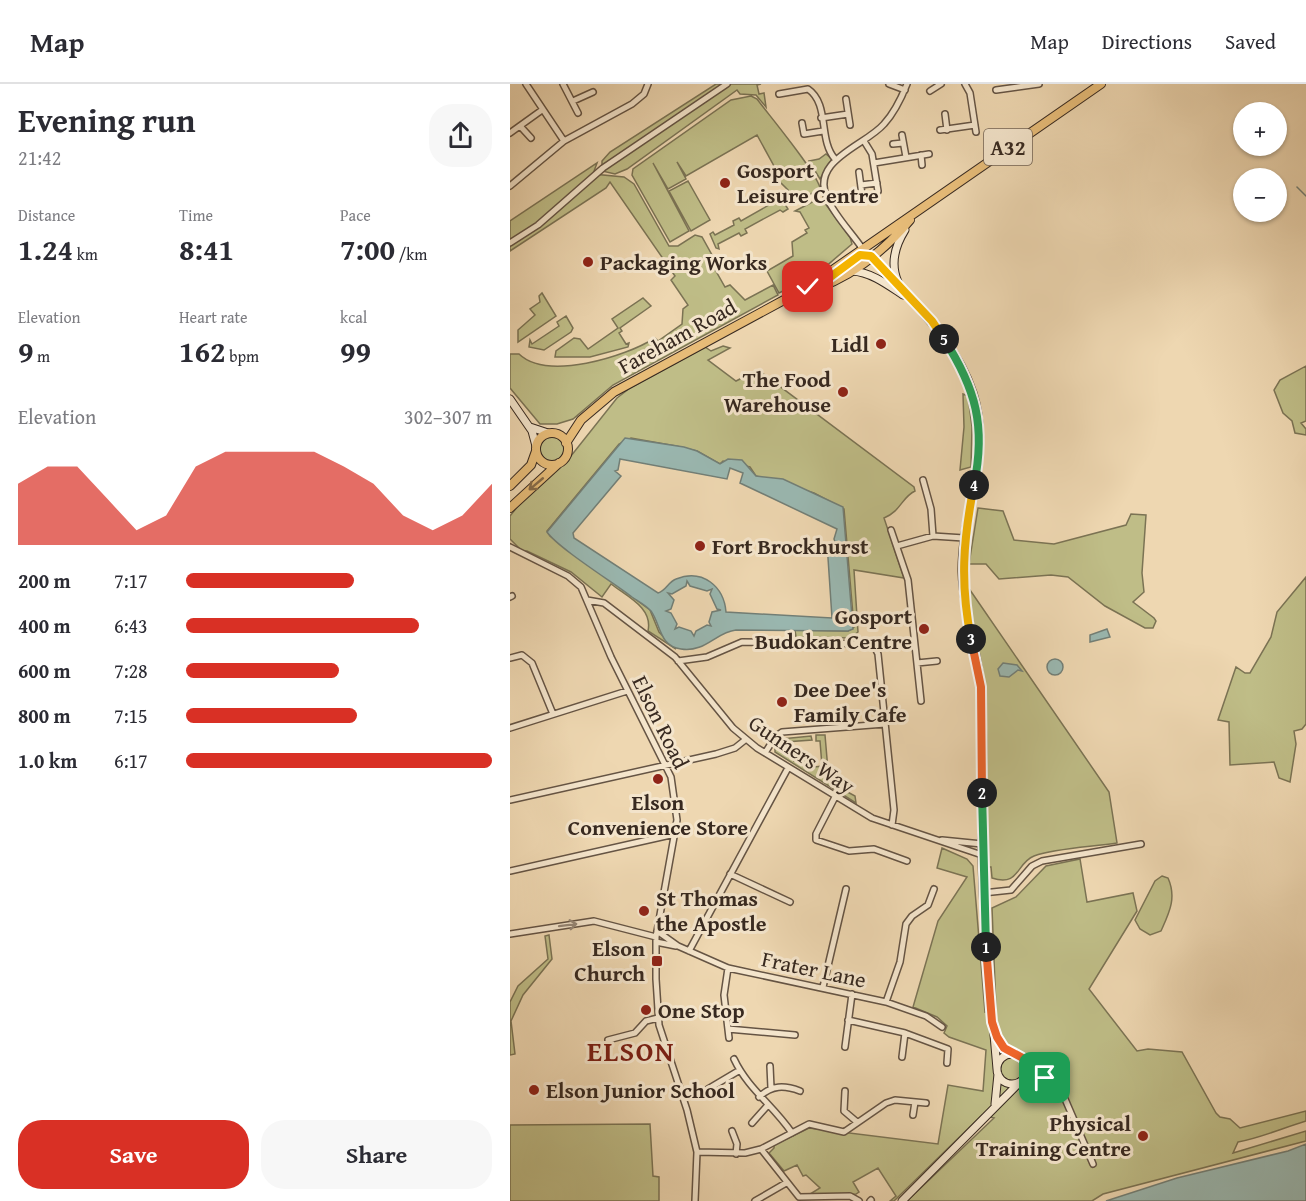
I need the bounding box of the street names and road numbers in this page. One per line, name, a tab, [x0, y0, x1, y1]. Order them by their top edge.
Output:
road number: A32	[984, 129, 1032, 165]
street label: Fareham Road	[612, 290, 742, 382]
street label: Elson Road	[625, 670, 698, 774]
street label: Gunners Way	[743, 707, 861, 801]
street label: Frater Lane	[759, 942, 869, 996]

